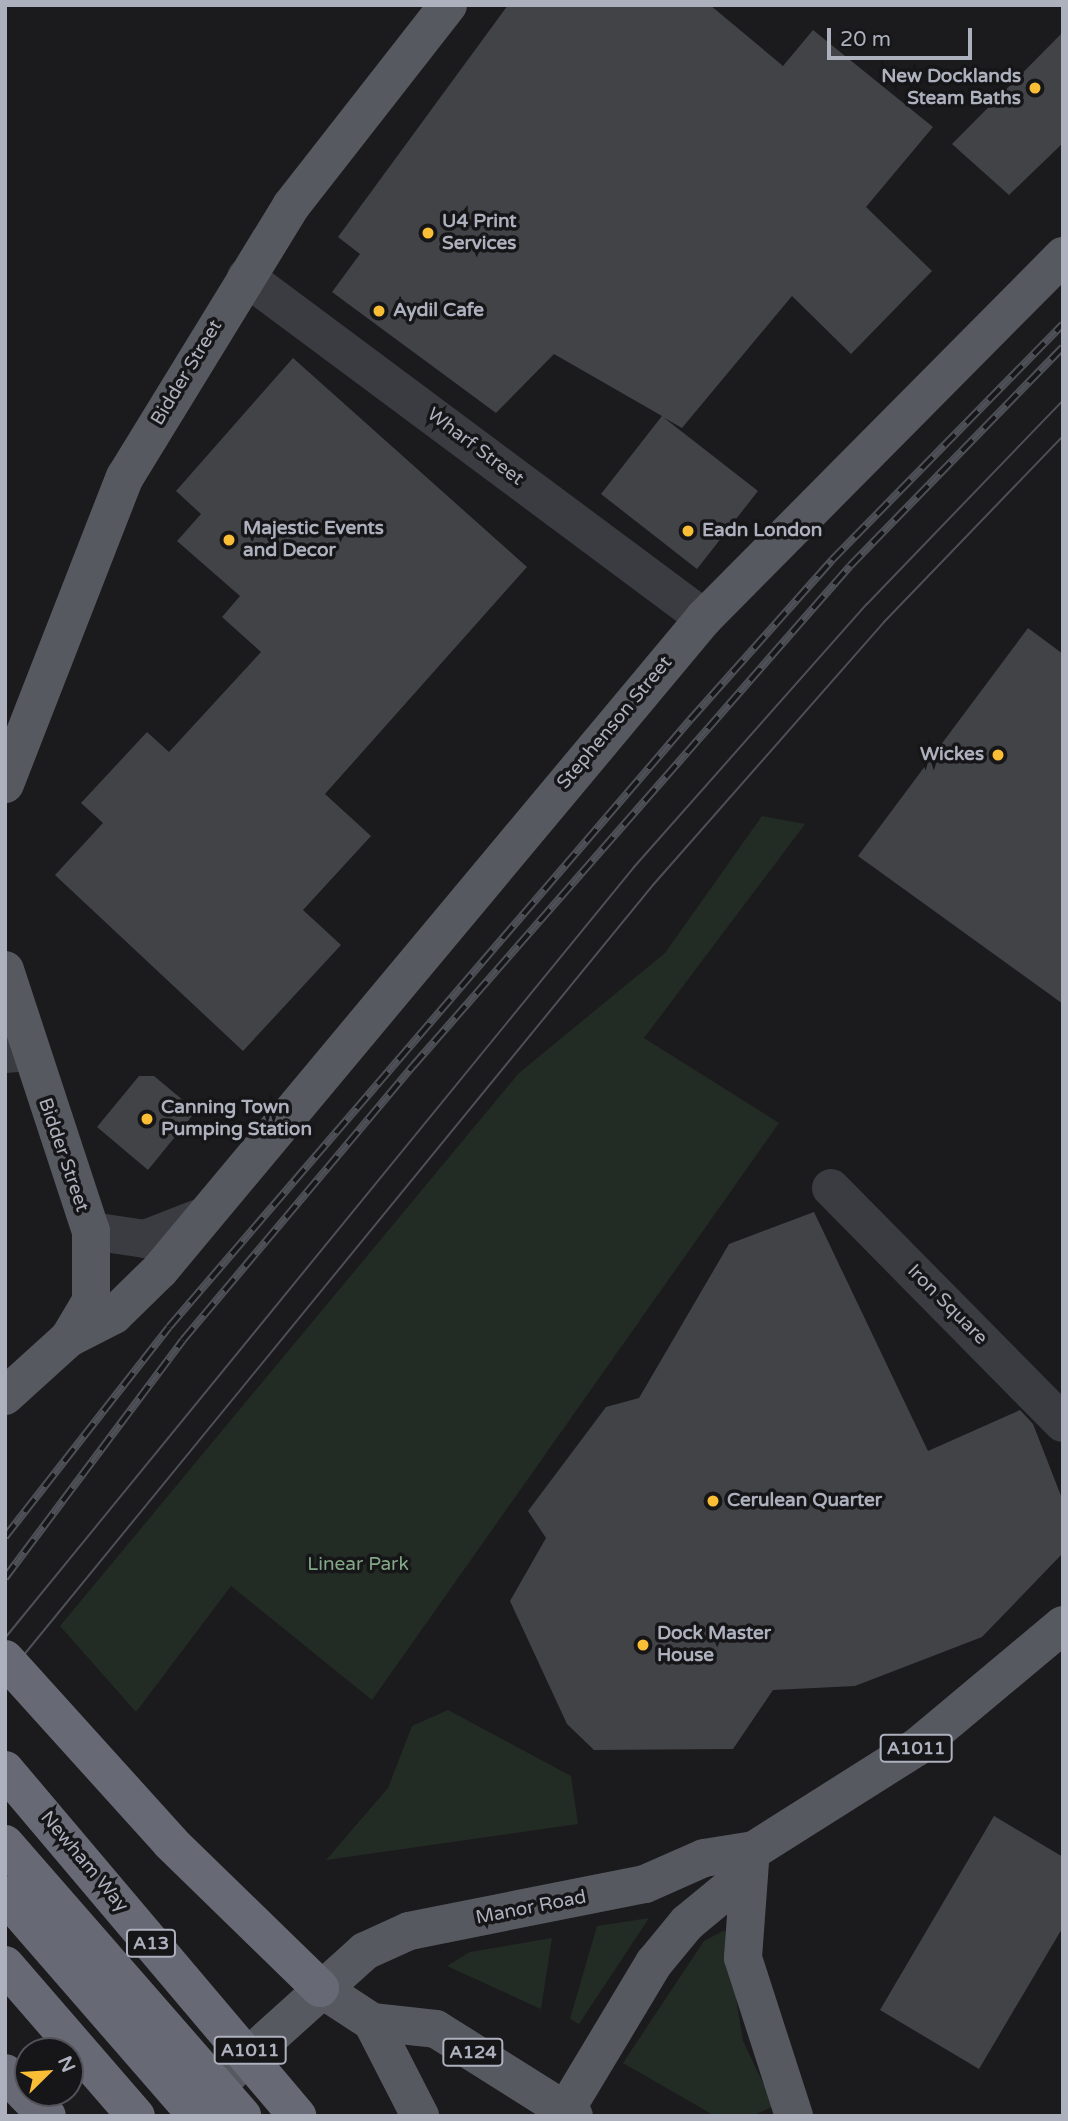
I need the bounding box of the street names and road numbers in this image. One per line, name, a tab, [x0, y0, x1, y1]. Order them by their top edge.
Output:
street label: Bidder Street	[147, 316, 227, 430]
street label: Wharf Street	[422, 403, 528, 491]
street label: Stephenson Street	[553, 652, 677, 794]
street label: Bidder Street	[33, 1095, 93, 1215]
street label: Iron Square	[902, 1260, 992, 1350]
road number: A1011	[879, 1734, 953, 1763]
street label: Newham Way	[35, 1807, 133, 1917]
street label: Manor Road	[474, 1886, 588, 1930]
road number: A13	[125, 1928, 177, 1957]
road number: A1011	[213, 2036, 287, 2064]
road number: A124	[442, 2038, 504, 2066]

